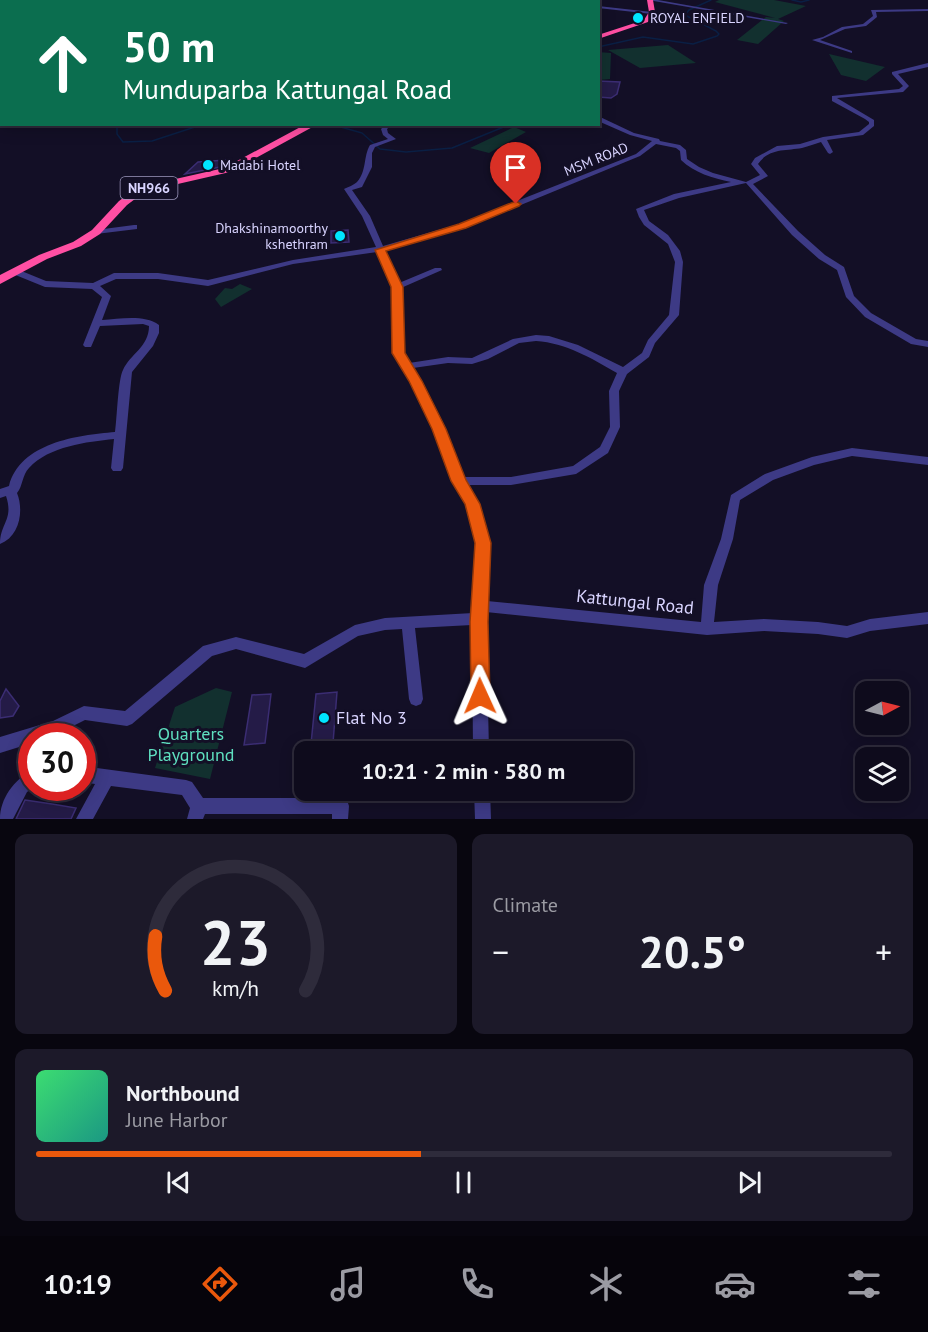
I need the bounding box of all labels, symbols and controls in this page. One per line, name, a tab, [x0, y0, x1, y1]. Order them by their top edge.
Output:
place label: ROYAL ENFIELD	[650, 9, 744, 27]
marker: ROYAL ENFIELD	[631, 11, 645, 25]
text: 50 m	[123, 19, 215, 74]
icon: ahead	[24, 24, 102, 102]
text: Munduparba Kattungal Road	[123, 72, 452, 106]
street label: MSM ROAD	[561, 138, 631, 180]
pin	[490, 142, 541, 204]
icon: arrive	[499, 151, 532, 184]
place label: Madabi Hotel	[220, 156, 300, 174]
marker: Madabi Hotel	[201, 158, 215, 172]
road number: NH966	[120, 177, 178, 199]
place label: Dhakshinamoorthy kshethram	[215, 219, 328, 253]
marker: Dhakshinamoorthy kshethram	[333, 229, 347, 243]
street label: Kattungal Road	[575, 584, 695, 619]
position arrow	[448, 664, 512, 728]
north arrow	[855, 681, 909, 735]
map controls	[855, 681, 909, 801]
place label: Flat No 3	[336, 706, 407, 729]
marker: Flat No 3	[317, 711, 331, 725]
park label: Quarters Playground	[147, 722, 235, 766]
speed limit sign: 30	[18, 723, 96, 801]
button: layers	[855, 747, 909, 801]
text: 10:21 · 2 min · 580 m	[362, 757, 565, 785]
text: Climate	[493, 892, 558, 918]
text: 23	[200, 901, 271, 982]
text: 20.5°	[639, 922, 746, 980]
text: −	[493, 930, 509, 973]
text: +	[875, 930, 892, 973]
text: km/h	[212, 974, 259, 1002]
text: Northbound	[126, 1079, 240, 1107]
text: June Harbor	[126, 1107, 228, 1133]
icon: previous	[162, 1166, 195, 1199]
icon: pause	[447, 1166, 480, 1199]
icon: next	[733, 1166, 766, 1199]
icon: directions	[199, 1263, 241, 1305]
icon: music	[327, 1263, 369, 1305]
icon: phone	[456, 1263, 498, 1305]
icon: climate	[585, 1263, 627, 1305]
icon: car	[714, 1263, 756, 1305]
icon: filters	[843, 1263, 885, 1305]
text: 10:19	[43, 1267, 112, 1301]

